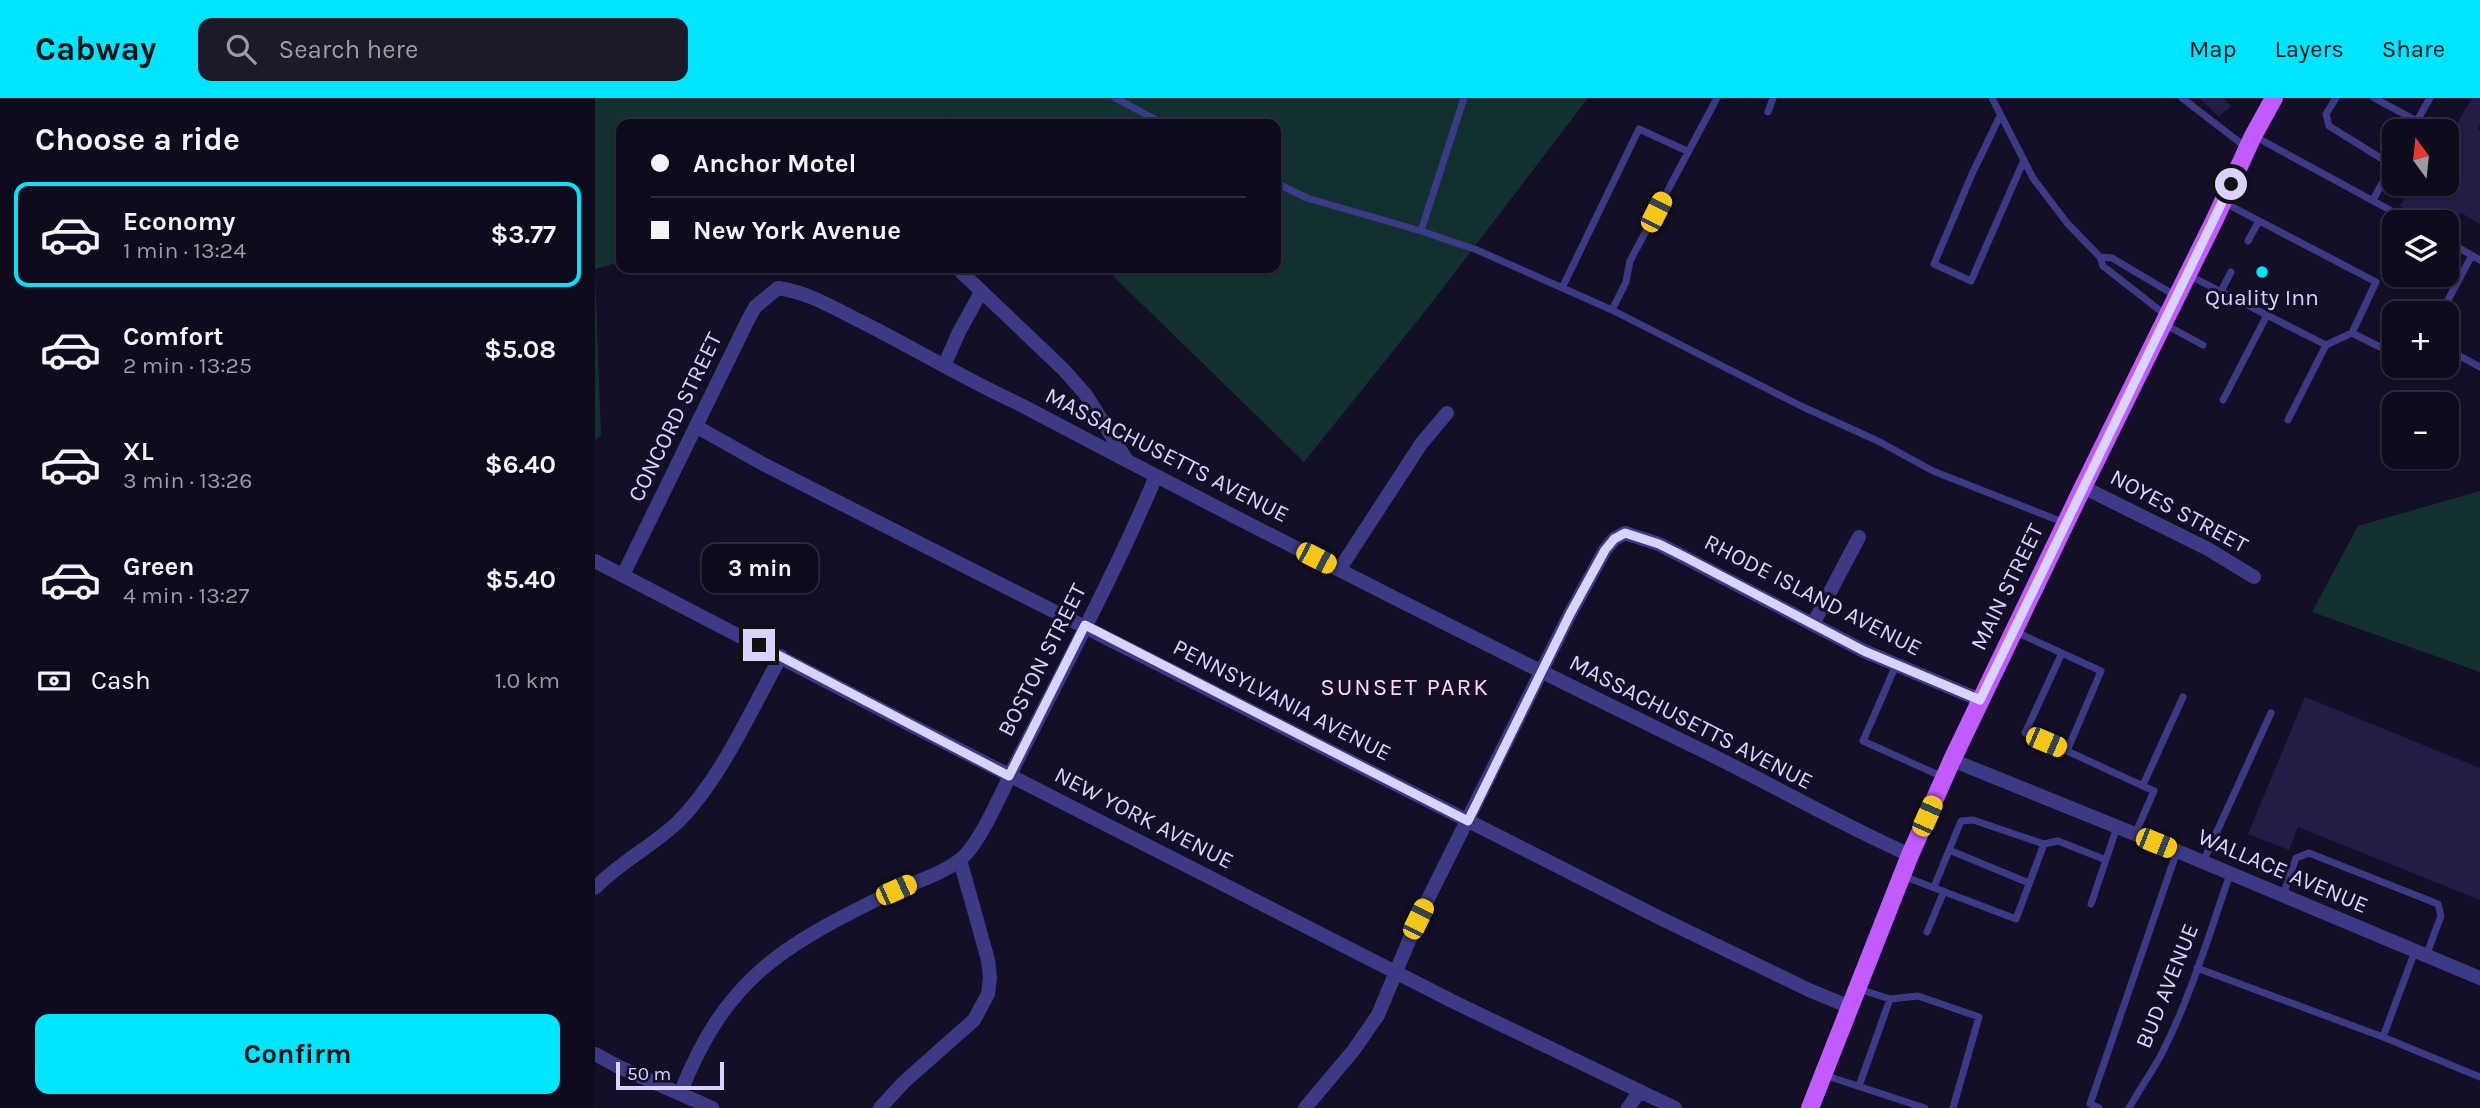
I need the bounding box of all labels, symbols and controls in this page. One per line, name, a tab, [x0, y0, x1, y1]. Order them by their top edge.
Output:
search box	[198, 18, 688, 81]
text: Cabway	[35, 30, 156, 68]
icon: search	[222, 30, 260, 68]
text: Search here	[278, 34, 418, 65]
text: Map	[2189, 35, 2237, 63]
text: Layers	[2275, 35, 2344, 63]
text: Share	[2382, 35, 2445, 63]
north arrow	[2382, 119, 2459, 196]
map controls	[2382, 119, 2459, 469]
text: Choose a ride	[35, 121, 240, 158]
text: Anchor Motel	[693, 148, 856, 179]
route start	[2215, 168, 2247, 200]
car	[1638, 189, 1675, 235]
icon: car	[39, 203, 102, 266]
text: Economy	[123, 206, 235, 237]
button: layers	[2382, 210, 2459, 287]
text: New York Avenue	[693, 215, 901, 246]
text: $3.77	[490, 219, 556, 250]
text: 1 min · 13:24	[123, 237, 246, 264]
marker: Quality Inn	[2254, 264, 2270, 280]
place label: Quality Inn	[2205, 284, 2319, 311]
button: +	[2382, 301, 2459, 378]
icon: car	[39, 318, 102, 381]
text: Comfort	[123, 321, 224, 352]
street label: CONCORD STREET	[622, 327, 728, 506]
text: $5.08	[484, 334, 556, 365]
text: 2 min · 13:25	[123, 352, 252, 379]
street label: MASSACHUSETTS AVENUE	[1041, 382, 1293, 528]
button: −	[2382, 392, 2459, 469]
icon: car	[39, 433, 102, 496]
text: XL	[123, 436, 154, 467]
text: $6.40	[485, 449, 556, 480]
street label: NOYES STREET	[2106, 463, 2253, 559]
text: 3 min · 13:26	[123, 467, 252, 494]
street label: MAIN STREET	[1965, 519, 2049, 655]
street label: RHODE ISLAND AVENUE	[1700, 528, 1926, 662]
car	[1293, 539, 1340, 577]
callout: 3 min	[701, 544, 817, 592]
icon: car	[39, 548, 102, 611]
text: Green	[123, 551, 195, 582]
text: 3 min	[728, 555, 792, 582]
text: $5.40	[485, 564, 556, 595]
street label: BOSTON STREET	[992, 579, 1092, 741]
text: 4 min · 13:27	[123, 582, 249, 609]
route end	[743, 629, 775, 661]
street label: PENNSYLVANIA AVENUE	[1168, 633, 1396, 767]
street label: MASSACHUSETTS AVENUE	[1565, 649, 1817, 795]
icon: cash	[35, 662, 73, 700]
text: Cash	[91, 665, 151, 696]
text: 1.0 km	[495, 667, 560, 694]
district label: SUNSET PARK	[1320, 673, 1490, 701]
car	[2023, 724, 2070, 760]
street label: NEW YORK AVENUE	[1050, 761, 1238, 875]
car	[1909, 793, 1946, 839]
street label: WALLACE AVENUE	[2194, 823, 2372, 919]
car	[2133, 825, 2180, 861]
car	[873, 872, 920, 908]
car	[1400, 896, 1437, 942]
street label: BUD AVENUE	[2130, 920, 2204, 1052]
button: Confirm	[35, 1014, 560, 1094]
scale bar	[616, 1059, 725, 1091]
text: 50 m	[627, 1063, 671, 1085]

